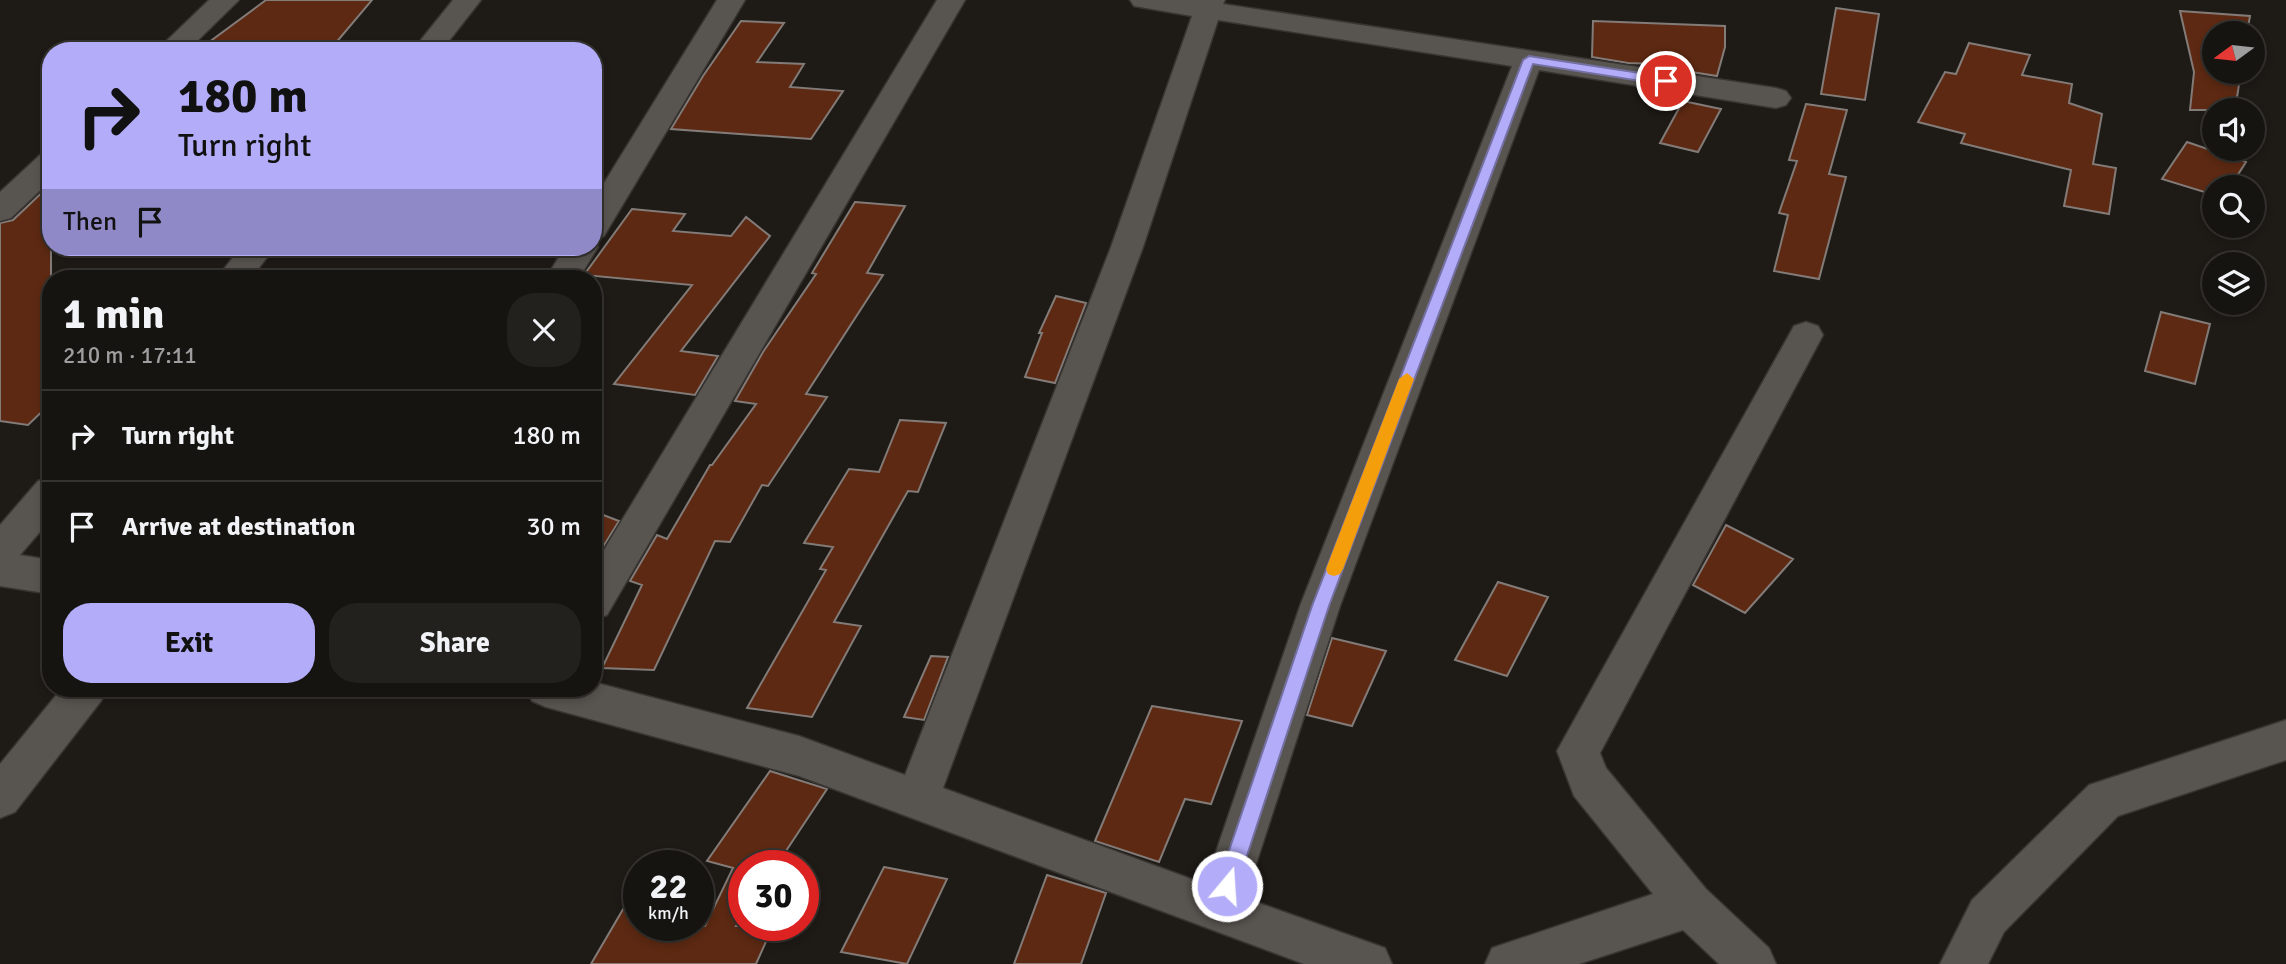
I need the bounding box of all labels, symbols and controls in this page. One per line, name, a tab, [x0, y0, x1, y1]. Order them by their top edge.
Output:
north arrow	[2202, 21, 2264, 84]
map controls	[2202, 21, 2265, 315]
pin	[1636, 51, 1696, 111]
icon: arrive	[1647, 62, 1685, 100]
text: 180 m	[178, 66, 308, 126]
icon: right	[63, 70, 154, 161]
button: sound	[2202, 98, 2265, 161]
text: Turn right	[178, 126, 311, 165]
button: search	[2202, 175, 2265, 238]
icon: arrive	[131, 203, 169, 241]
text: Then	[63, 206, 117, 238]
button: layers	[2202, 252, 2265, 315]
text: 1 min	[63, 289, 164, 340]
button: close	[507, 293, 581, 367]
text: 210 m · 17:11	[63, 341, 197, 370]
icon: right	[63, 417, 101, 455]
text: Turn right	[122, 420, 234, 452]
text: 180 m	[512, 420, 581, 452]
icon: arrive	[63, 508, 101, 546]
text: Arrive at destination	[122, 511, 355, 543]
text: 30 m	[526, 511, 581, 543]
button: Exit	[63, 603, 315, 683]
button: Share	[329, 603, 581, 683]
position arrow	[1190, 849, 1264, 923]
speed limit sign: 30	[728, 850, 819, 941]
text: 22	[650, 865, 687, 908]
text: km/h	[648, 902, 689, 924]

